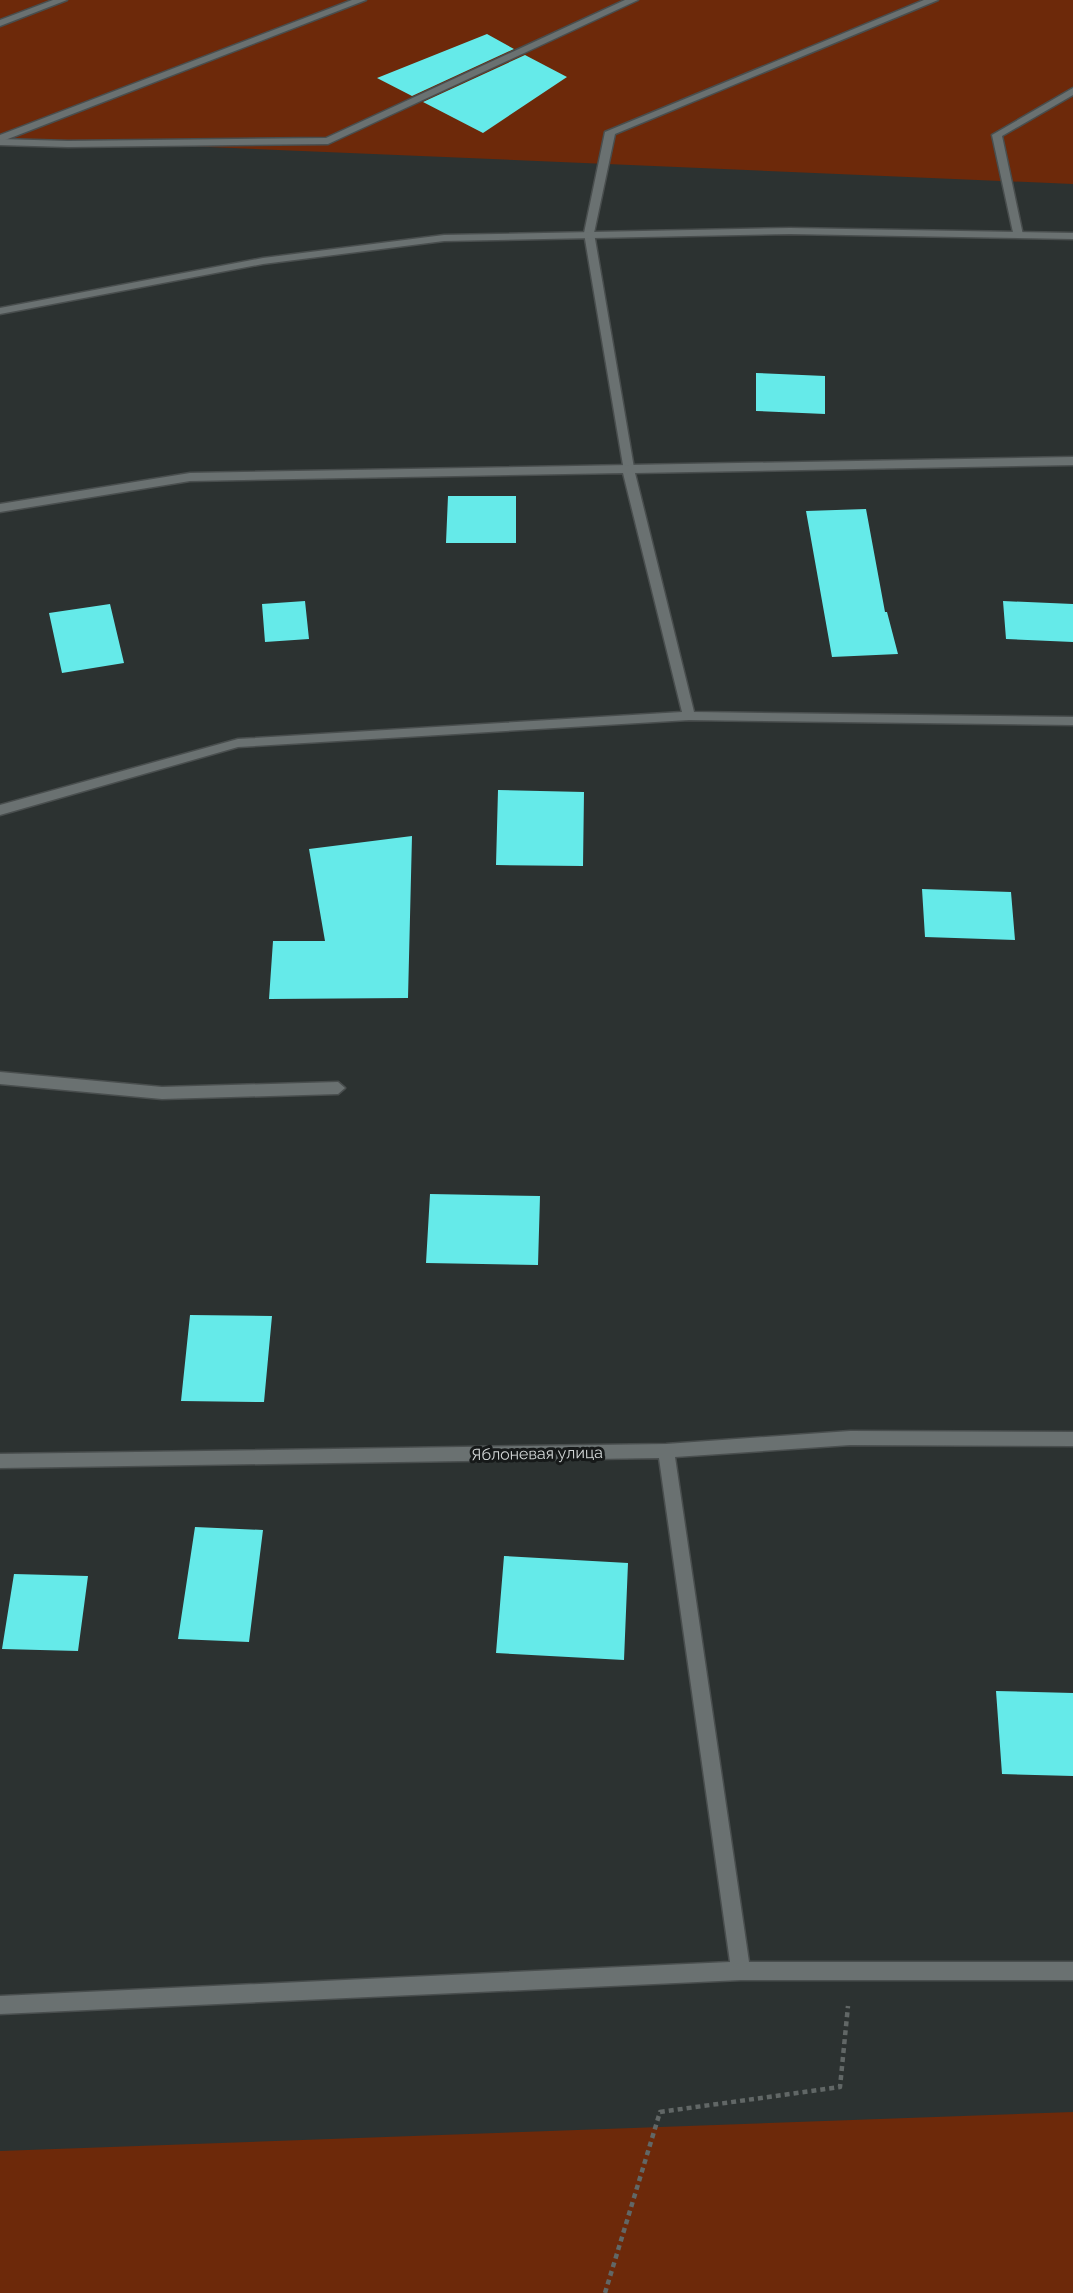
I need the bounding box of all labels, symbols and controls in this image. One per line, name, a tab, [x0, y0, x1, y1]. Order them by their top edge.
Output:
street label: Яблоневая улица	[471, 1443, 603, 1464]

